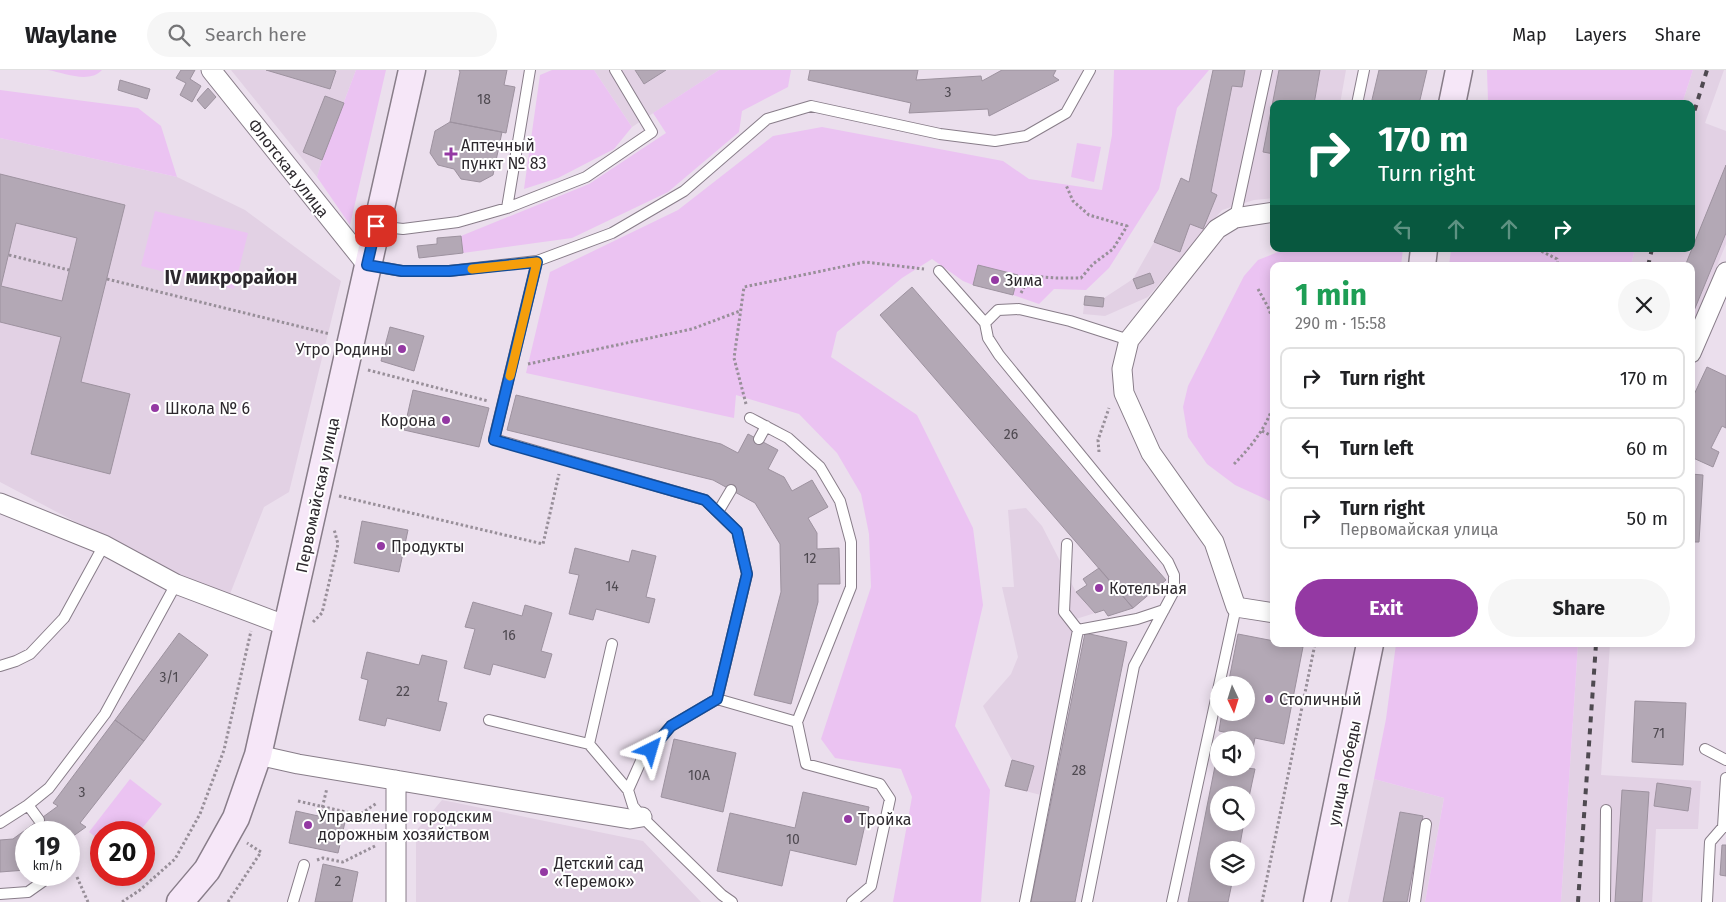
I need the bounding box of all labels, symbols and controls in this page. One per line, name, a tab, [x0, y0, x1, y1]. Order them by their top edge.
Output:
search box	[147, 12, 497, 57]
text: Waylane	[25, 21, 117, 49]
icon: search	[165, 21, 193, 49]
text: Search here	[205, 23, 307, 46]
text: Map	[1512, 24, 1547, 46]
text: Layers	[1575, 24, 1627, 46]
text: Share	[1655, 24, 1701, 46]
house number: 3	[945, 84, 952, 101]
house number: 18	[477, 91, 491, 108]
street label: Флотская улица	[244, 115, 333, 221]
text: 170 m	[1378, 118, 1469, 160]
icon: right	[1295, 120, 1360, 185]
place label: Аптечный пункт № 83	[461, 136, 547, 173]
marker: Аптечный пункт № 83	[445, 148, 457, 160]
text: Turn right	[1378, 160, 1475, 187]
pin	[355, 205, 397, 247]
icon: arrive	[362, 212, 390, 240]
icon: left	[1389, 215, 1417, 243]
icon: ahead	[1442, 215, 1470, 243]
icon: ahead	[1495, 215, 1523, 243]
icon: right	[1548, 215, 1576, 243]
district label: IV микрорайон	[165, 266, 297, 289]
place label: Зима	[1005, 271, 1042, 290]
marker: Зима	[989, 274, 1001, 286]
text: 1 min	[1295, 277, 1367, 313]
button: close	[1618, 279, 1670, 331]
text: 290 m · 15:58	[1295, 314, 1386, 333]
place label: Утро Родины	[296, 340, 392, 359]
marker: Утро Родины	[396, 343, 408, 355]
icon: right	[1297, 364, 1325, 392]
text: Turn right	[1340, 367, 1425, 390]
text: 170 m	[1620, 367, 1668, 390]
place label: Школа № 6	[165, 399, 250, 418]
marker: Школа № 6	[149, 402, 161, 414]
place label: Корона	[380, 411, 436, 430]
marker: Корона	[440, 414, 452, 426]
street label: Первомайская улица	[292, 416, 343, 575]
house number: 26	[1004, 426, 1018, 443]
icon: left	[1297, 434, 1325, 462]
text: Turn left	[1340, 437, 1414, 460]
text: 60 m	[1626, 437, 1668, 460]
text: Turn right	[1340, 497, 1425, 520]
icon: right	[1297, 504, 1325, 532]
text: 50 m	[1627, 507, 1668, 530]
text: Первомайская улица	[1340, 520, 1498, 539]
place label: Продукты	[391, 537, 465, 556]
marker: Продукты	[375, 540, 387, 552]
house number: 12	[804, 550, 817, 567]
house number: 14	[605, 578, 619, 595]
place label: Котельная	[1109, 579, 1187, 598]
button: Exit	[1295, 579, 1478, 637]
button: Share	[1488, 579, 1670, 637]
marker: Котельная	[1093, 582, 1105, 594]
house number: 16	[502, 627, 516, 644]
house number: 3/1	[159, 669, 179, 686]
north arrow	[1210, 676, 1255, 721]
map controls	[1210, 676, 1255, 886]
house number: 22	[396, 683, 410, 700]
place label: Столичный	[1279, 690, 1362, 709]
marker: Столичный	[1263, 693, 1275, 705]
street label: улица Победы	[1324, 719, 1365, 828]
position arrow	[624, 723, 676, 775]
house number: 71	[1653, 725, 1665, 742]
button: sound	[1210, 731, 1255, 776]
house number: 28	[1072, 762, 1087, 779]
house number: 10А	[688, 767, 710, 784]
house number: 3	[79, 784, 86, 801]
button: search	[1210, 786, 1255, 831]
place label: Управление городским дорожным хозяйством	[318, 807, 492, 844]
place label: Тройка	[858, 810, 912, 829]
marker: Тройка	[842, 813, 854, 825]
marker: Управление городским дорожным хозяйством	[302, 819, 314, 831]
speed limit sign: 20	[90, 821, 155, 886]
house number: 10	[786, 831, 800, 848]
text: 19	[35, 832, 60, 862]
button: layers	[1210, 841, 1255, 886]
place label: Детский сад «Теремок»	[553, 854, 643, 891]
text: km/h	[33, 859, 62, 873]
marker: Детский сад «Теремок»	[538, 866, 550, 878]
house number: 2	[335, 873, 342, 890]

